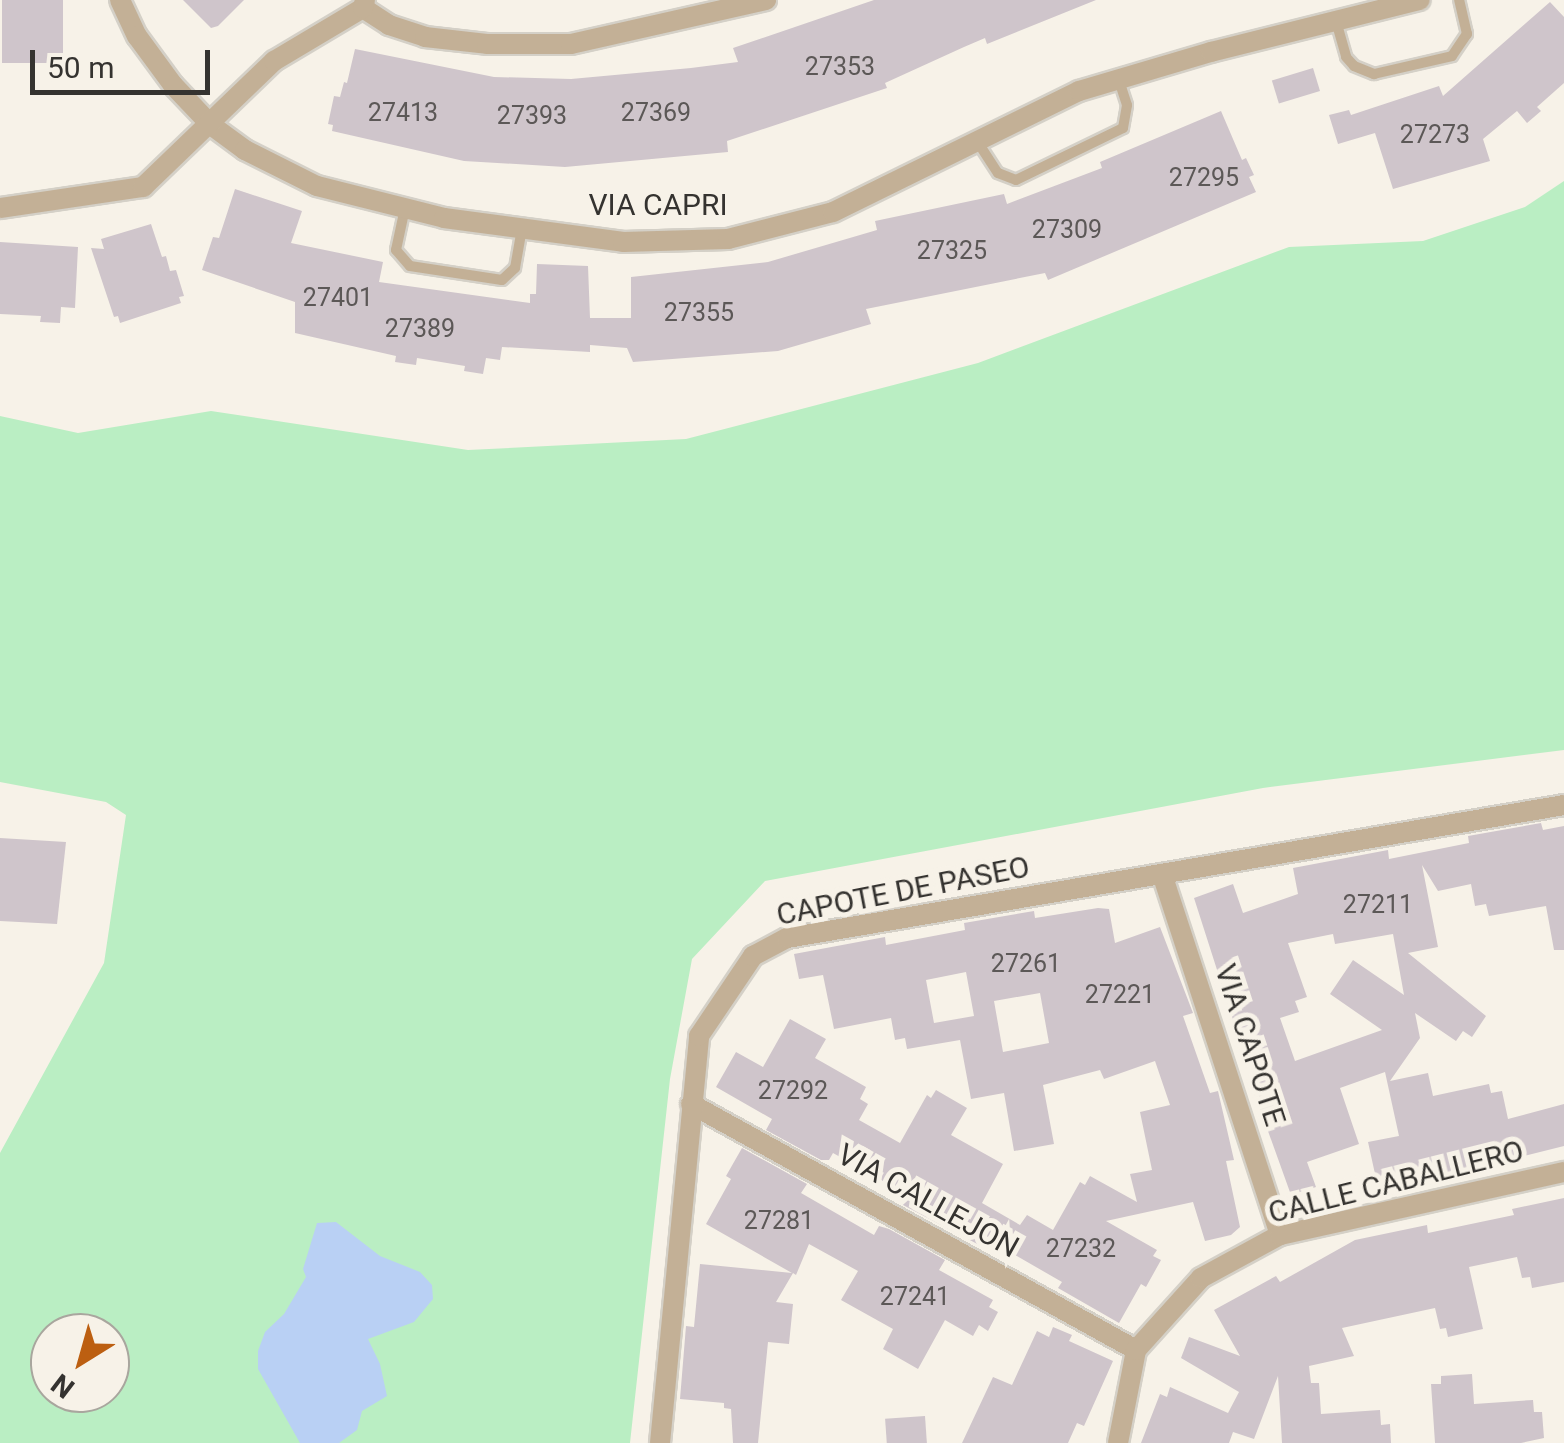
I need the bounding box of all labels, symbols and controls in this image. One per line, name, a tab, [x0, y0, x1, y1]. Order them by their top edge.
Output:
scale bar	[35, 30, 215, 92]
text: 50 m	[47, 50, 114, 85]
house number: 27353	[805, 52, 875, 82]
house number: 27413	[368, 98, 438, 128]
house number: 27369	[621, 98, 691, 128]
house number: 27393	[497, 101, 567, 131]
house number: 27273	[1400, 120, 1470, 150]
house number: 27295	[1169, 163, 1239, 193]
street label: VIA CAPRI	[588, 187, 728, 223]
house number: 27309	[1032, 215, 1102, 245]
house number: 27325	[917, 236, 987, 266]
house number: 27401	[303, 283, 373, 313]
house number: 27355	[664, 298, 734, 328]
house number: 27389	[385, 314, 455, 344]
street label: CAPOTE DE PASEO	[774, 849, 1032, 933]
house number: 27211	[1343, 890, 1413, 920]
house number: 27261	[991, 949, 1061, 979]
street label: VIA CAPOTE	[1207, 960, 1293, 1130]
house number: 27221	[1085, 980, 1155, 1010]
house number: 27292	[758, 1076, 828, 1106]
street label: CALLE CABALLERO	[1265, 1133, 1527, 1231]
street label: VIA CALLEJON	[831, 1136, 1025, 1266]
house number: 27281	[744, 1206, 814, 1236]
house number: 27232	[1046, 1234, 1116, 1264]
house number: 27241	[880, 1282, 950, 1312]
north arrow	[30, 1313, 130, 1413]
text: N	[45, 1367, 81, 1405]

